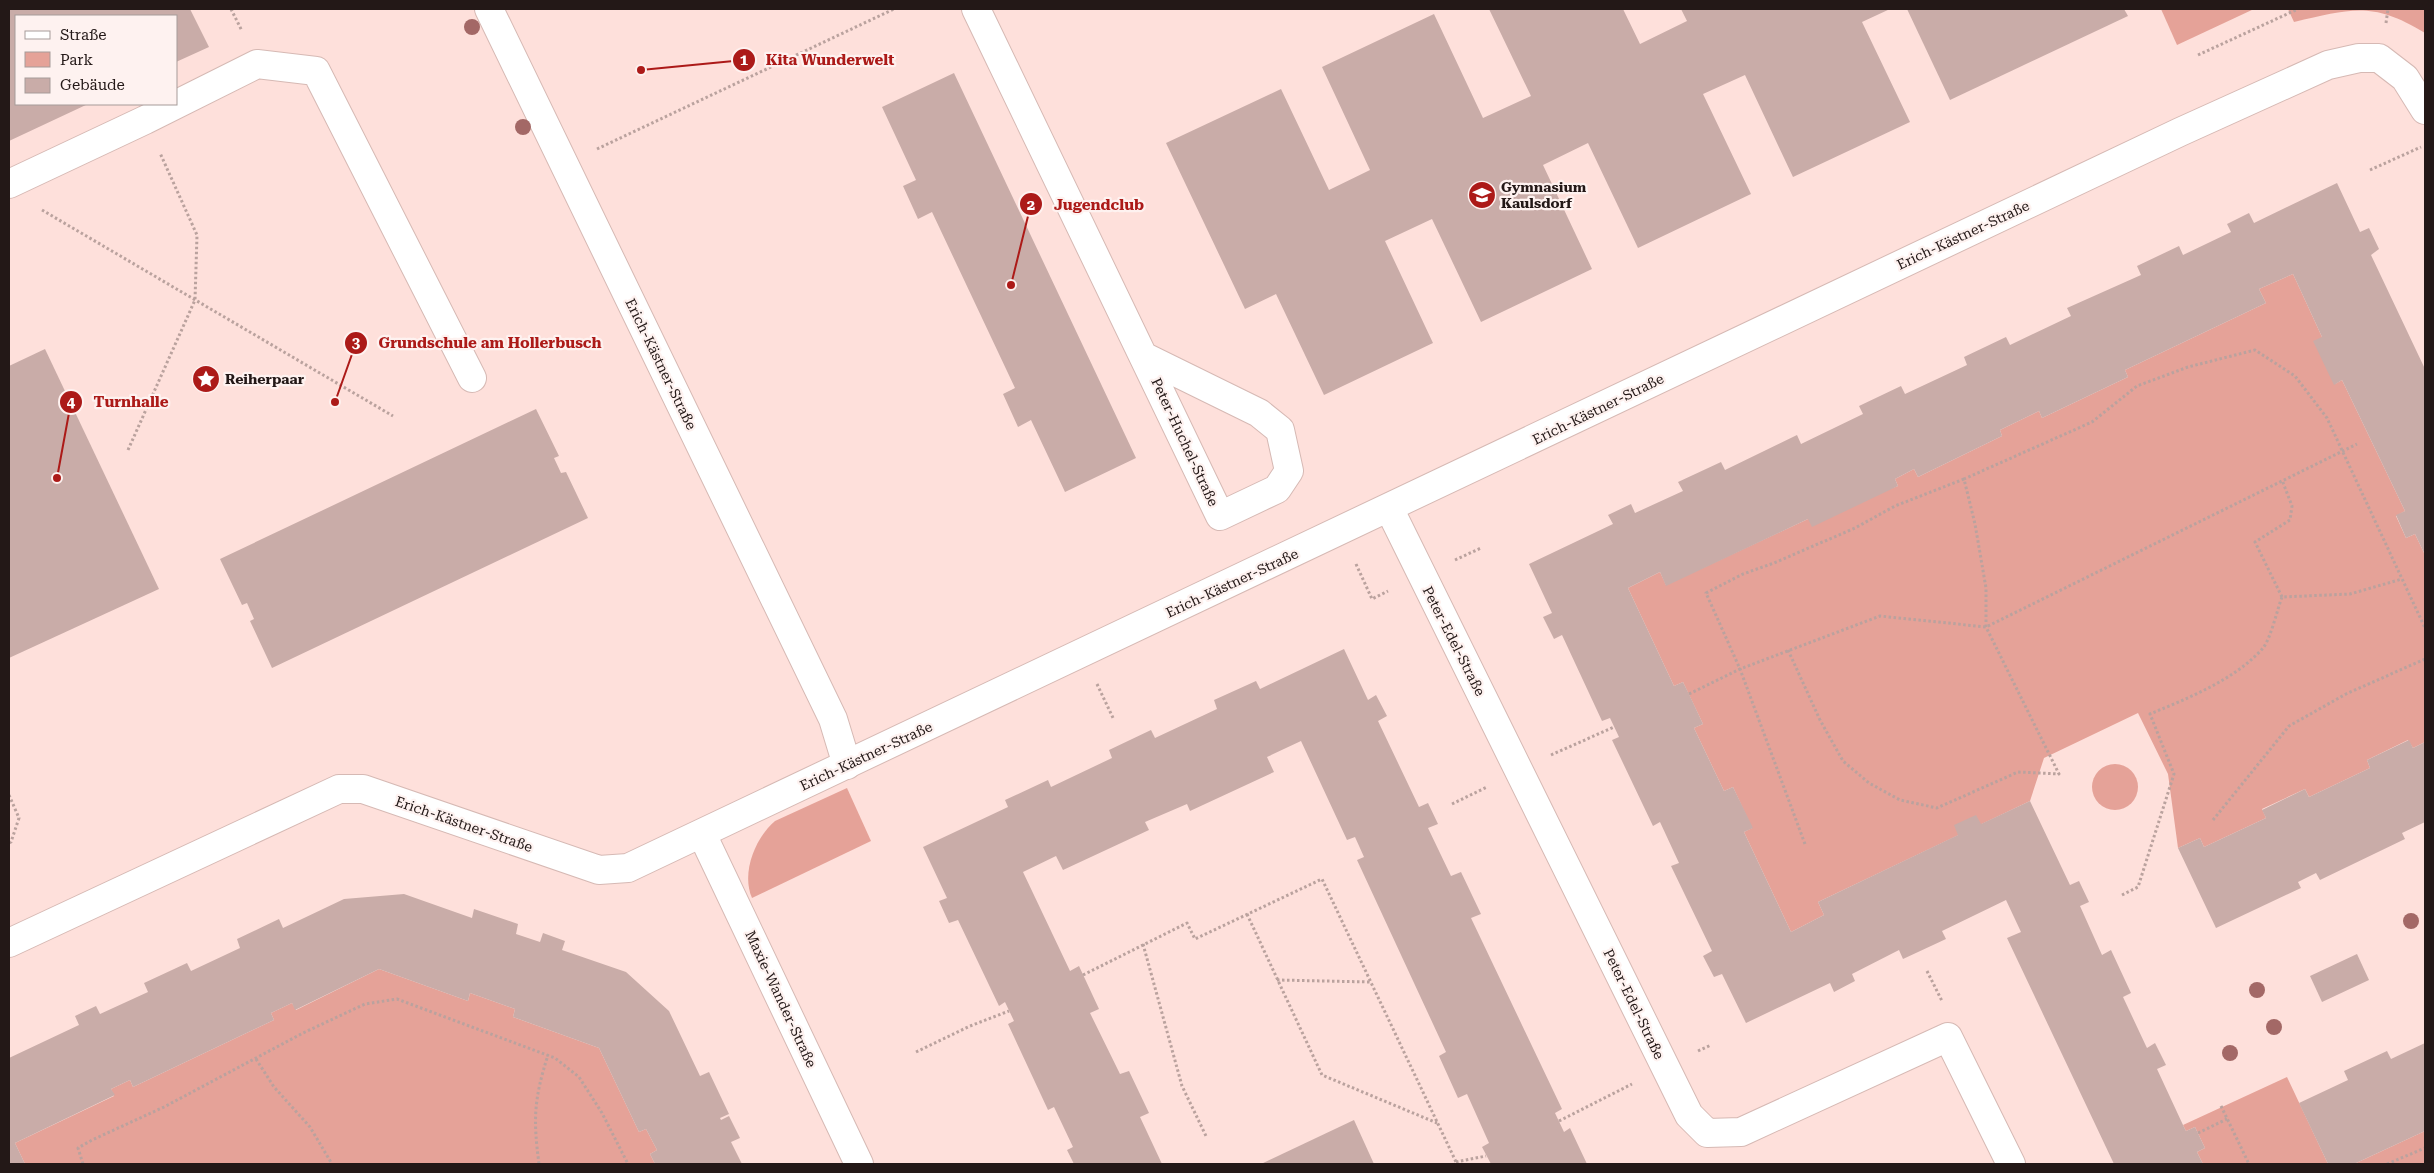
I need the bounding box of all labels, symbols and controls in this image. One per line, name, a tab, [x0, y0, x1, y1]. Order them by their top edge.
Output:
legend	[15, 15, 178, 105]
text: Straße	[60, 26, 107, 44]
callout: Kita Wunderwelt	[731, 45, 905, 75]
text: Park	[60, 51, 94, 69]
text: 1	[740, 51, 749, 69]
text: Kita Wunderwelt	[766, 51, 894, 69]
text: Gebäude	[60, 76, 125, 94]
place label: Gymnasium Kaulsdorf	[1501, 179, 1587, 211]
school or university icon: Gymnasium Kaulsdorf	[1467, 180, 1497, 210]
callout: Jugendclub	[1018, 189, 1154, 219]
text: 2	[1027, 196, 1035, 214]
text: Jugendclub	[1054, 196, 1144, 214]
street label: Erich-Kästner-Straße	[1894, 197, 2032, 273]
street label: Erich-Kästner-Straße	[622, 296, 700, 432]
callout: Grundschule am Hollerbusch	[343, 328, 611, 358]
text: 3	[352, 334, 361, 352]
text: Grundschule am Hollerbusch	[378, 334, 602, 352]
place icon: Reiherpaar	[191, 364, 221, 394]
street label: Erich-Kästner-Straße	[1530, 370, 1666, 448]
place label: Reiherpaar	[225, 371, 305, 387]
street label: Peter-Huchel-Straße	[1148, 375, 1222, 509]
callout: Turnhalle	[59, 387, 179, 417]
text: 4	[67, 393, 76, 411]
text: Turnhalle	[93, 393, 169, 411]
street label: Erich-Kästner-Straße	[1163, 545, 1301, 621]
street label: Peter-Edel-Straße	[1419, 584, 1489, 699]
street label: Erich-Kästner-Straße	[797, 718, 935, 794]
street label: Erich-Kästner-Straße	[393, 793, 535, 855]
street label: Maxie-Wander-Straße	[742, 928, 820, 1070]
street label: Peter-Edel-Straße	[1600, 946, 1668, 1062]

